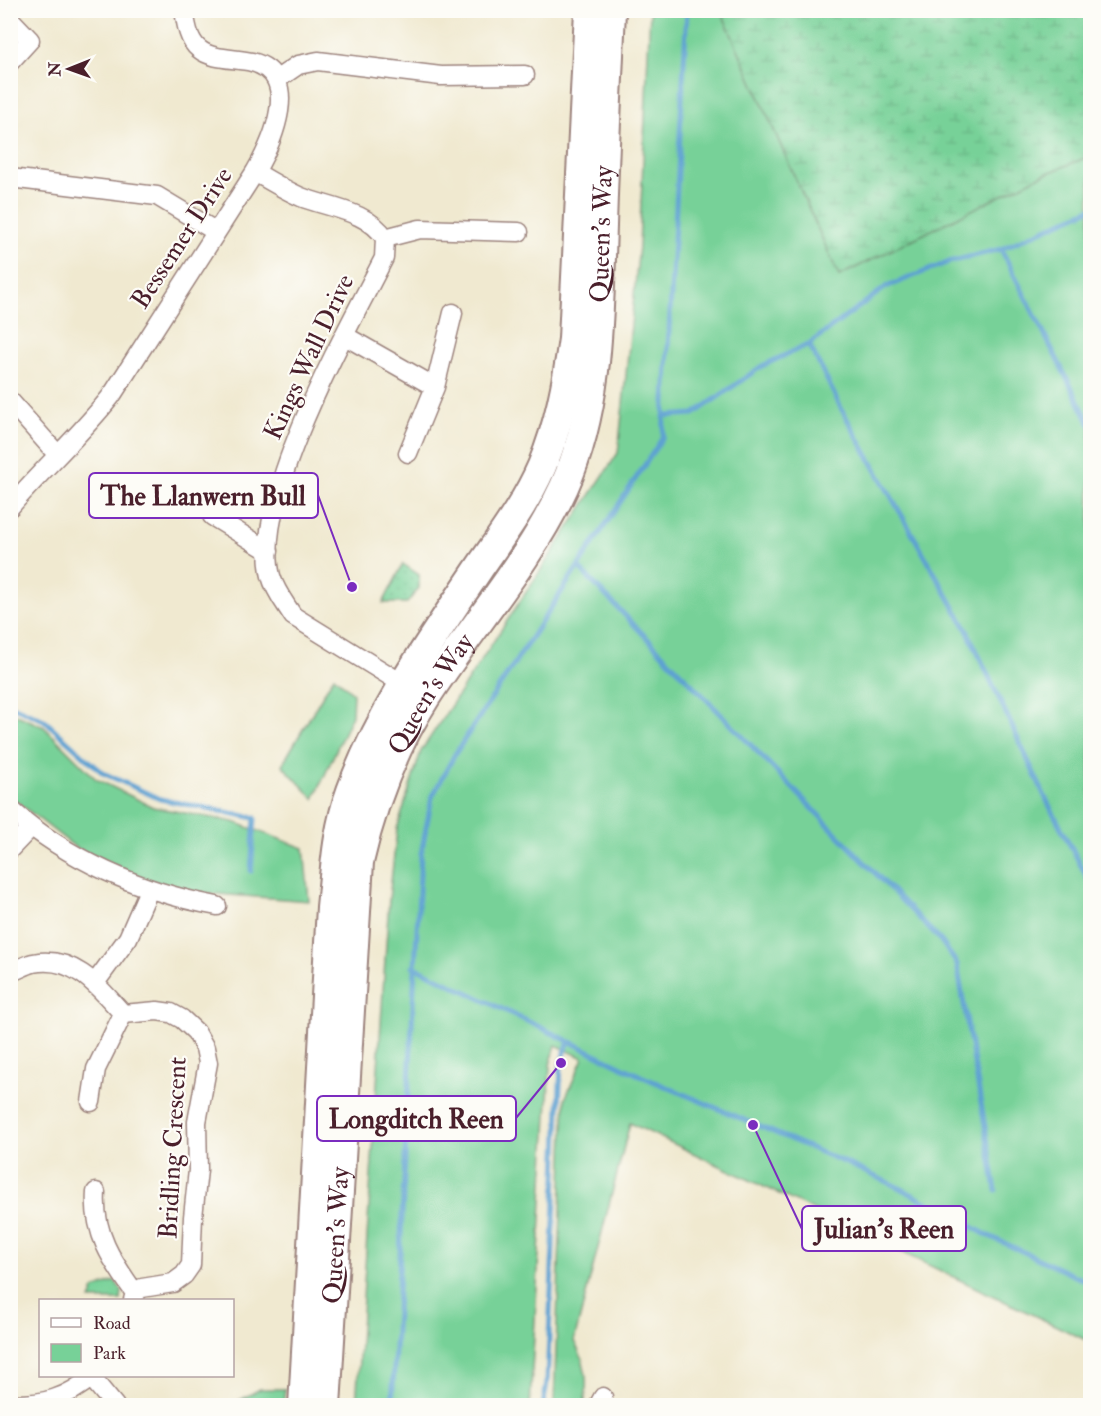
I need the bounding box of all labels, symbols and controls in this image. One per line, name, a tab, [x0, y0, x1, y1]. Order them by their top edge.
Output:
north arrow	[39, 39, 99, 99]
text: N	[45, 61, 65, 78]
street label: Bessemer Drive	[124, 161, 240, 315]
street label: Queen's Way	[583, 164, 620, 303]
street label: Kings Wall Drive	[257, 269, 361, 445]
callout: The Llanwern Bull	[89, 473, 318, 518]
text: The Llanwern Bull	[99, 480, 307, 513]
street label: Queen's Way	[381, 627, 481, 760]
street label: Bridling Crescent	[152, 1056, 194, 1240]
callout: Longditch Reen	[317, 1096, 516, 1141]
text: Longditch Reen	[328, 1103, 504, 1137]
street label: Queen's Way	[316, 1165, 357, 1305]
callout: Julian's Reen	[802, 1206, 966, 1251]
text: Julian's Reen	[812, 1213, 954, 1246]
legend	[39, 1299, 234, 1377]
text: Road	[93, 1312, 131, 1335]
text: Park	[93, 1342, 126, 1365]

